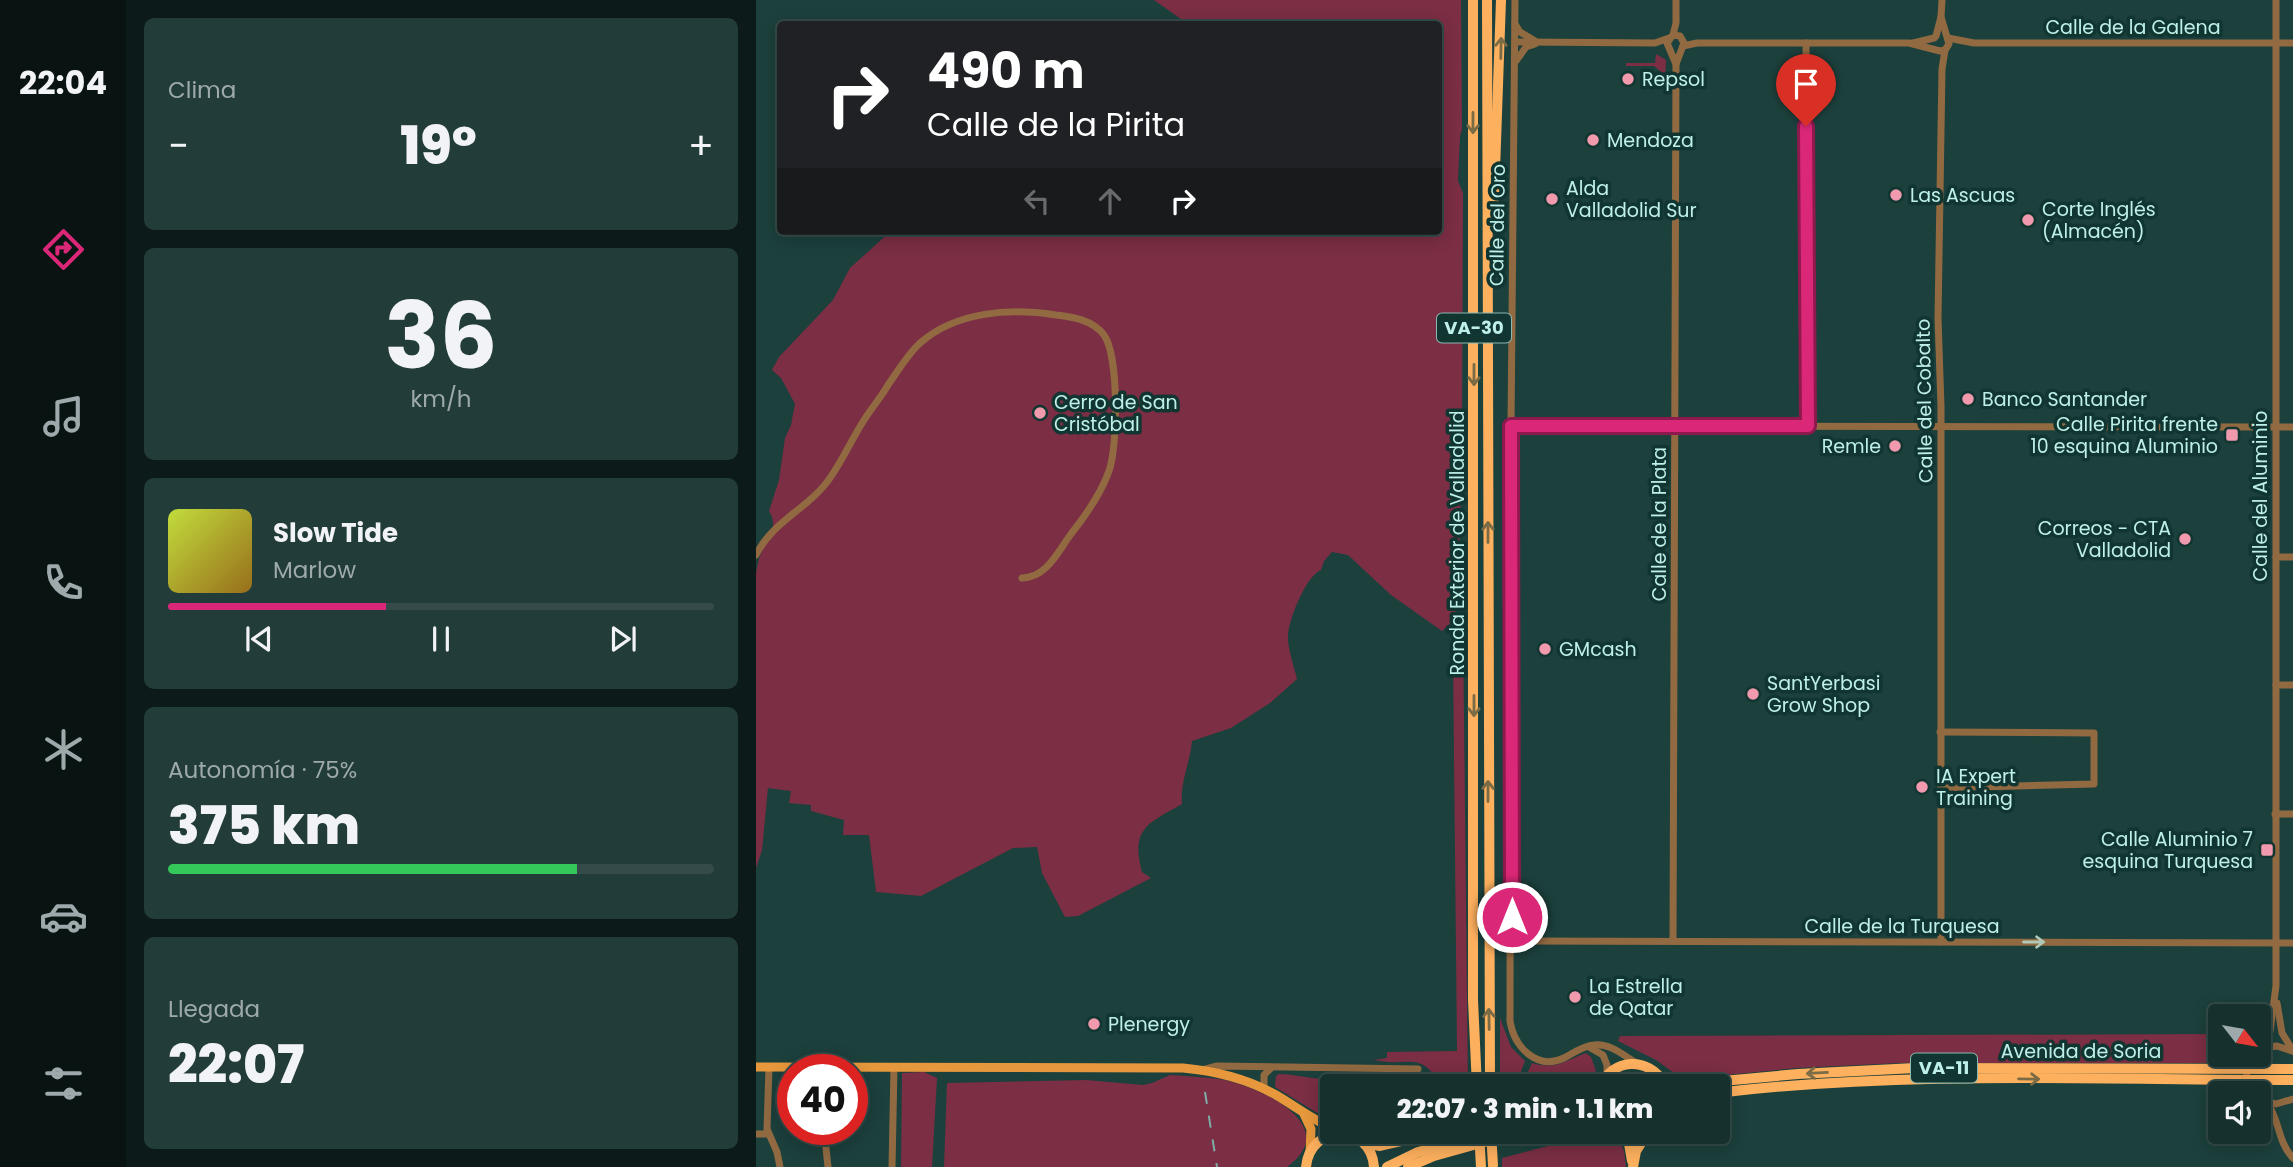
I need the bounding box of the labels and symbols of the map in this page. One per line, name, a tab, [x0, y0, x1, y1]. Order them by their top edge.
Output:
street label: Calle de la Galena	[2045, 14, 2221, 41]
one-way arrow	[1494, 36, 1508, 59]
pin	[1776, 54, 1836, 126]
place label: Repsol	[1642, 66, 1705, 93]
marker: Repsol	[1620, 71, 1636, 87]
one-way arrow	[1466, 112, 1480, 135]
place label: Mendoza	[1607, 127, 1694, 154]
marker: Mendoza	[1585, 132, 1601, 148]
street label: Calle del Oro	[1483, 164, 1512, 286]
place label: Alda Valladolid Sur	[1566, 175, 1697, 224]
place label: Las Ascuas	[1910, 182, 2015, 209]
marker: Las Ascuas	[1888, 187, 1904, 203]
marker: Alda Valladolid Sur	[1544, 191, 1560, 207]
place label: Corte Inglés (Almacén)	[2042, 196, 2156, 245]
marker: Corte Inglés (Almacén)	[2020, 212, 2036, 228]
road number: VA-30	[1437, 314, 1511, 342]
street label: Calle del Cobalto	[1910, 319, 1939, 483]
one-way arrow	[1467, 364, 1481, 387]
place label: Banco Santander	[1982, 386, 2147, 413]
place label: Cerro de San Cristóbal	[1054, 389, 1178, 438]
marker: Banco Santander	[1960, 391, 1976, 407]
marker: Cerro de San Cristóbal	[1032, 405, 1048, 421]
street label: Ronda Exterior de Valladolid	[1444, 410, 1471, 676]
place label: Calle Pirita frente 10 esquina Aluminio	[2031, 411, 2218, 460]
street label: Calle del Aluminio	[2247, 411, 2274, 581]
marker: Calle Pirita frente 10 esquina Aluminio	[2224, 427, 2240, 443]
place label: Remle	[1822, 433, 1881, 460]
marker: Remle	[1887, 438, 1903, 454]
street label: Calle de la Plata	[1646, 447, 1673, 601]
place label: Correos - CTA Valladolid	[2038, 515, 2171, 564]
one-way arrow	[1481, 521, 1495, 544]
marker: Correos - CTA Valladolid	[2177, 531, 2193, 547]
place label: GMcash	[1559, 636, 1637, 663]
marker: GMcash	[1537, 641, 1553, 657]
place label: SantYerbasi Grow Shop	[1767, 670, 1880, 719]
marker: SantYerbasi Grow Shop	[1745, 686, 1761, 702]
one-way arrow	[1467, 694, 1481, 717]
place label: IA Expert Training	[1936, 763, 2016, 812]
marker: IA Expert Training	[1914, 779, 1930, 795]
one-way arrow	[1481, 780, 1495, 803]
place label: Calle Aluminio 7 esquina Turquesa	[2082, 826, 2253, 875]
marker: Calle Aluminio 7 esquina Turquesa	[2259, 842, 2275, 858]
position arrow	[1475, 880, 1549, 954]
street label: Calle de la Turquesa	[1804, 913, 2000, 940]
one-way arrow	[2022, 935, 2045, 949]
place label: La Estrella de Qatar	[1589, 973, 1683, 1022]
marker: La Estrella de Qatar	[1567, 989, 1583, 1005]
north arrow	[2208, 1004, 2272, 1068]
one-way arrow	[1482, 1007, 1496, 1030]
place label: Plenergy	[1108, 1011, 1190, 1038]
marker: Plenergy	[1086, 1016, 1102, 1032]
street label: Avenida de Soria	[2001, 1038, 2161, 1065]
speed limit sign: 40	[777, 1054, 868, 1145]
road number: VA-11	[1911, 1054, 1977, 1083]
one-way arrow	[1806, 1066, 1829, 1079]
one-way arrow	[2018, 1072, 2041, 1086]

